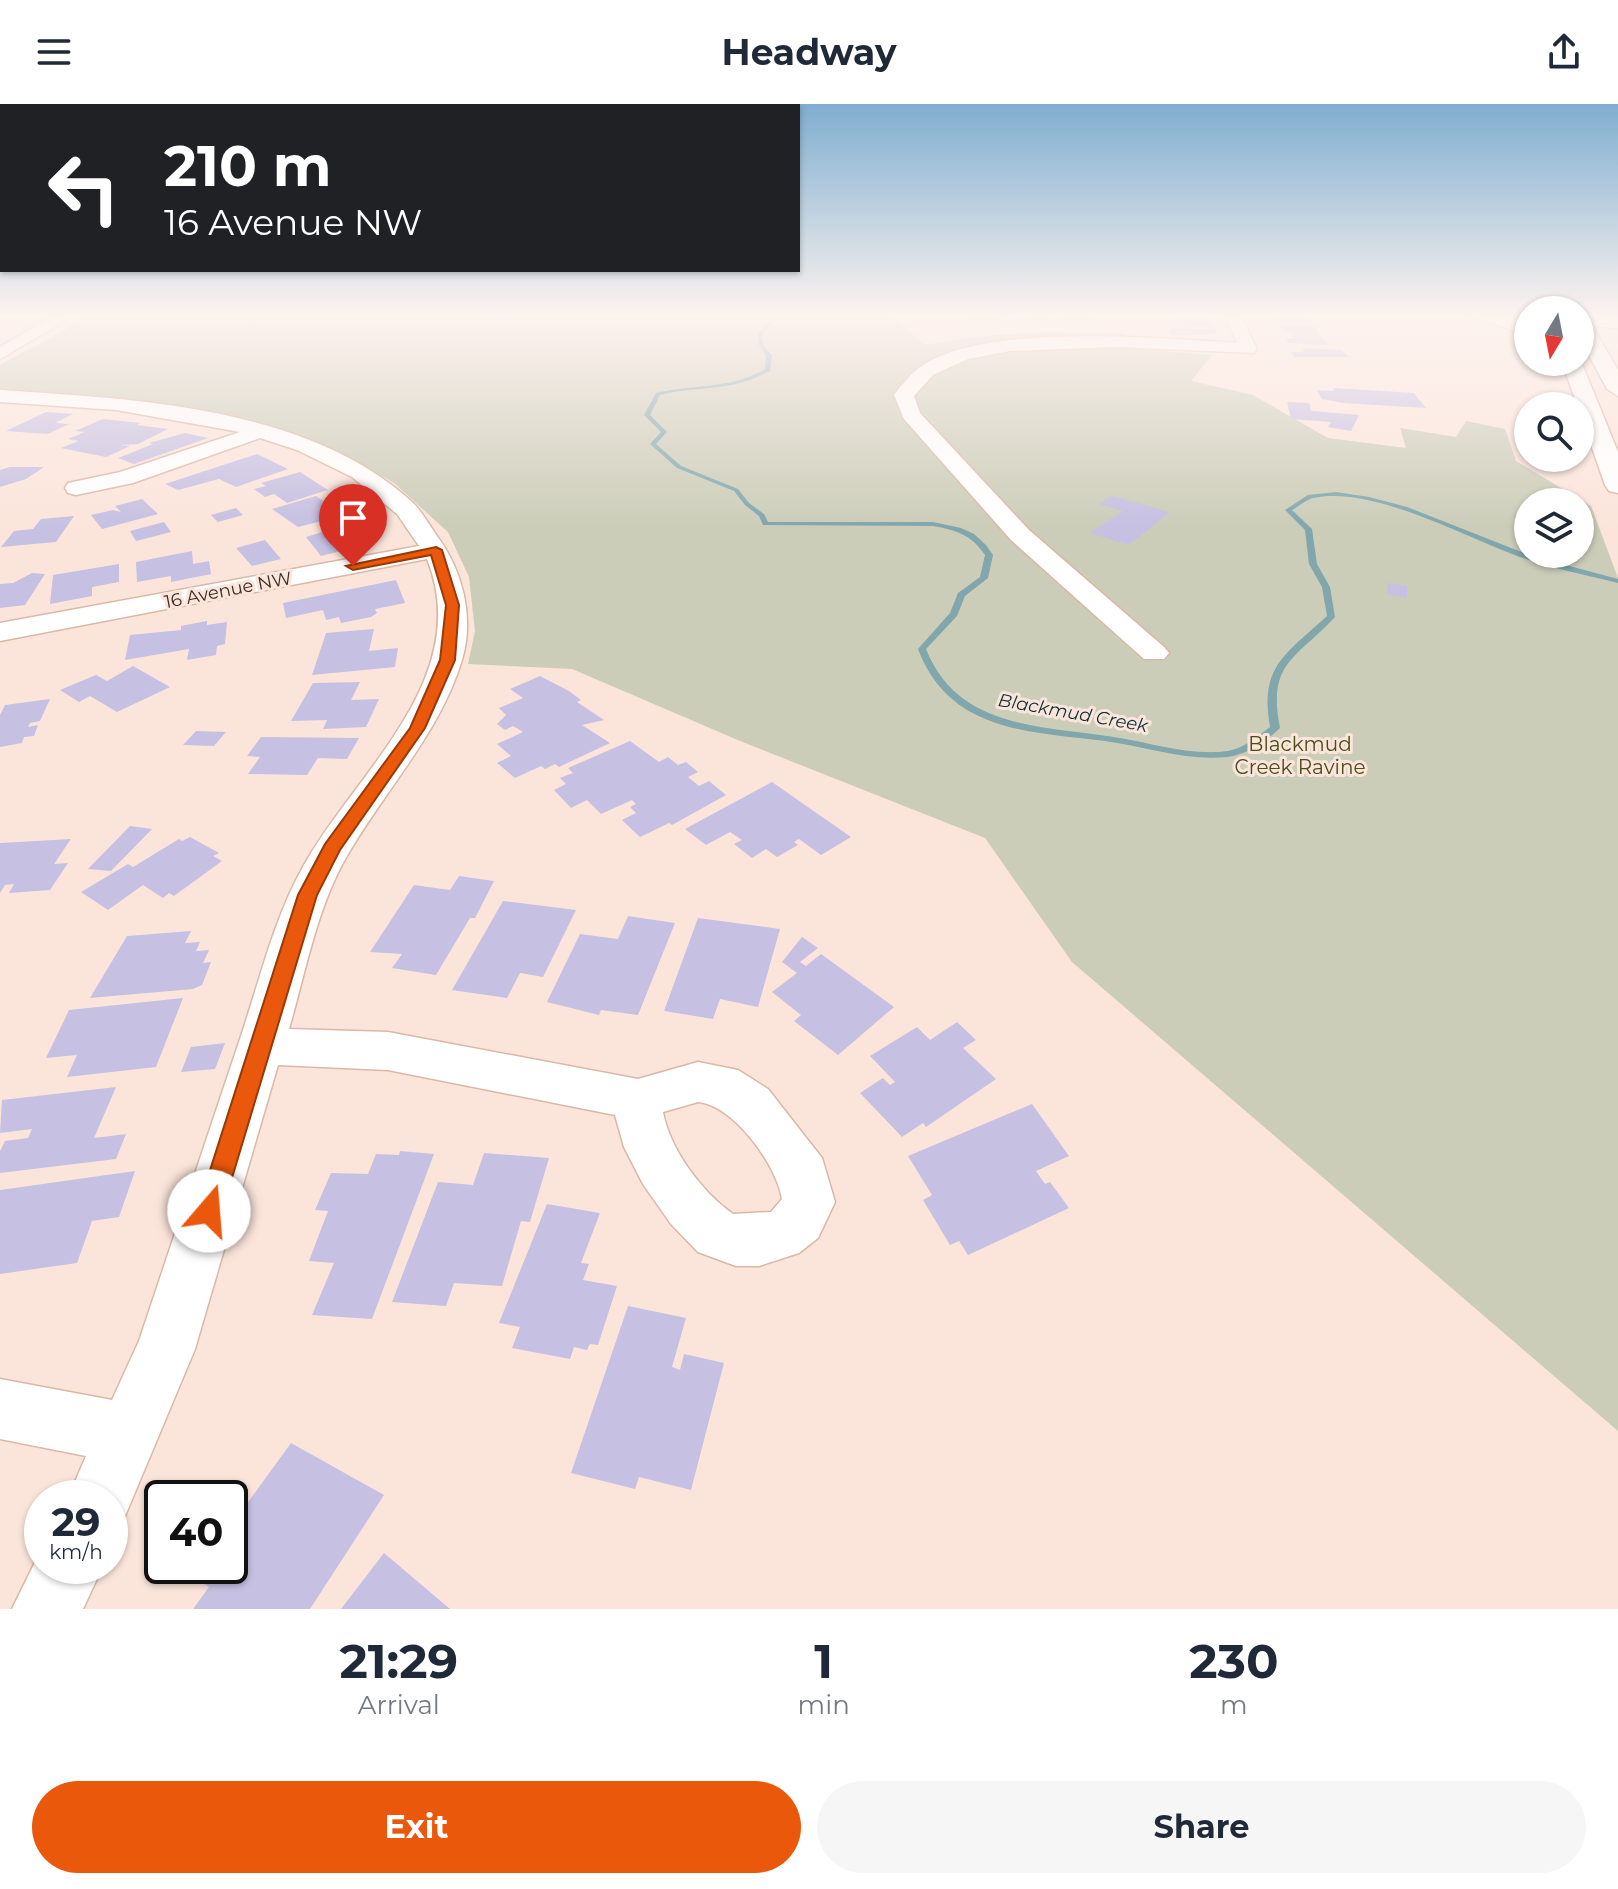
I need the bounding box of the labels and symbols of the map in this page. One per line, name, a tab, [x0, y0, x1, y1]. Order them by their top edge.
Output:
north arrow	[1514, 296, 1594, 376]
pin	[319, 484, 387, 566]
street label: 16 Avenue NW	[162, 567, 294, 613]
water label: Blackmud Creek	[996, 689, 1151, 737]
park label: Blackmud Creek Ravine	[1234, 732, 1366, 779]
position arrow	[167, 1169, 251, 1253]
speed limit sign: 40	[144, 1480, 248, 1584]

